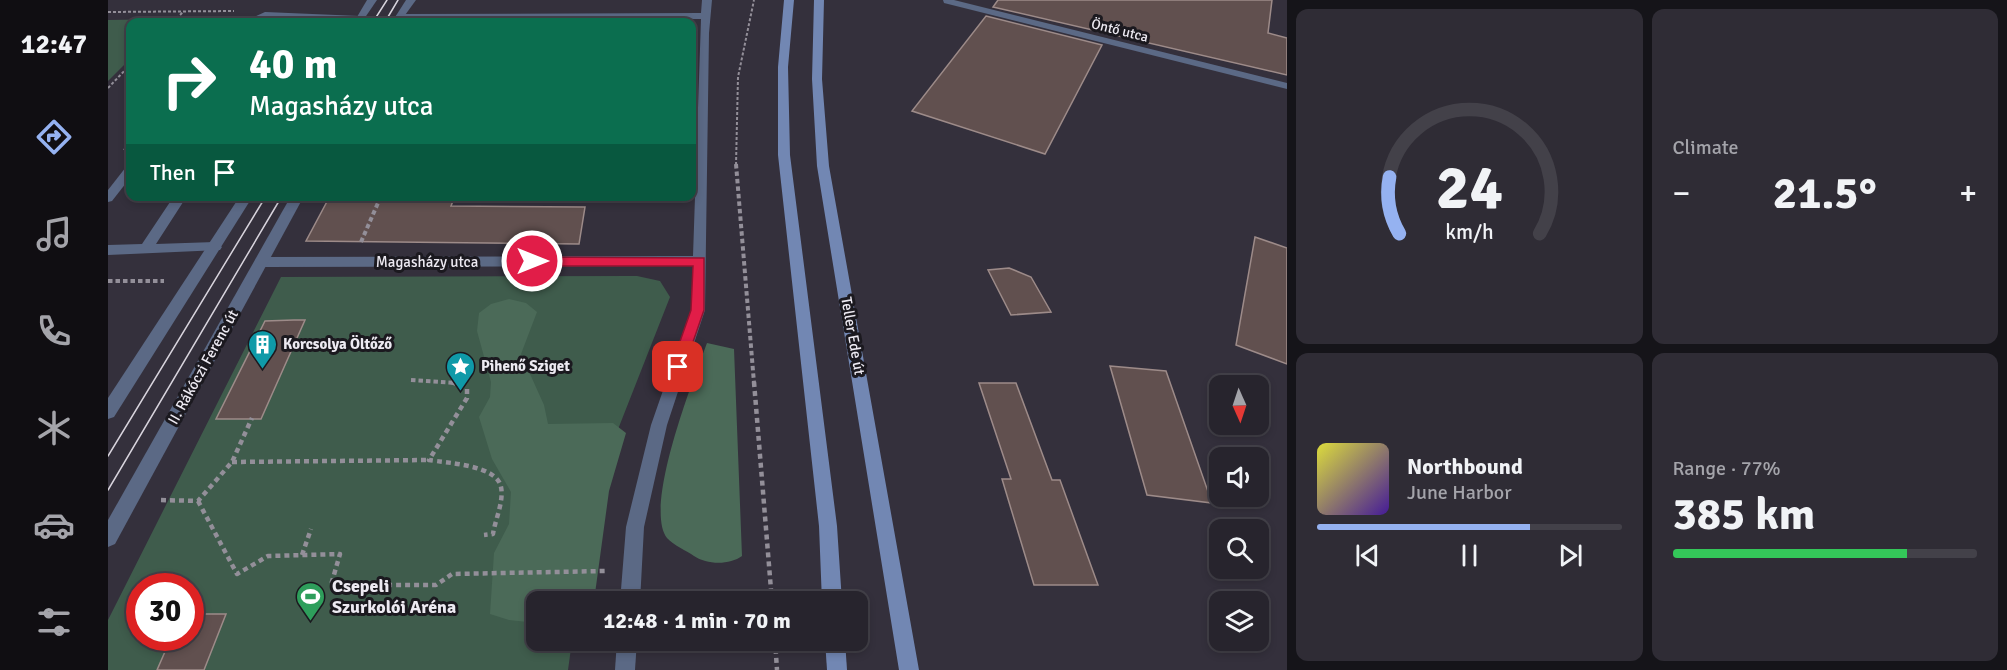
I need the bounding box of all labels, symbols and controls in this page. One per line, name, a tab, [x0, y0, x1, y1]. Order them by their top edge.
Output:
street label: Öntő utca	[1090, 15, 1150, 46]
text: 12:47	[21, 28, 87, 61]
text: 40 m	[249, 39, 338, 90]
icon: right	[150, 42, 228, 120]
text: Magasházy utca	[249, 90, 434, 123]
icon: directions	[33, 116, 75, 158]
text: Climate	[1673, 135, 1738, 160]
text: 24	[1436, 149, 1503, 226]
icon: arrive	[208, 156, 241, 189]
text: Then	[150, 159, 196, 186]
text: 21.5°	[1773, 166, 1877, 221]
text: −	[1673, 173, 1690, 214]
text: +	[1959, 173, 1977, 214]
icon: music	[33, 213, 75, 255]
text: km/h	[1445, 219, 1494, 245]
position arrow	[500, 229, 564, 293]
street label: Magasházy utca	[376, 253, 478, 271]
street label: Teller Ede út	[837, 296, 869, 376]
street label: II. Rákóczi Ferenc út	[164, 306, 242, 428]
icon: phone	[33, 310, 75, 352]
building icon: Korcsolya Öltőző	[246, 328, 278, 370]
place label: Korcsolya Öltőző	[283, 335, 392, 353]
pin	[652, 341, 703, 392]
place icon: Pihenő Sziget	[444, 350, 476, 392]
icon: arrive	[661, 350, 694, 383]
place label: Pihenő Sziget	[481, 357, 570, 375]
north arrow	[1209, 375, 1269, 435]
map controls	[1209, 375, 1269, 651]
icon: climate	[33, 407, 75, 449]
button: sound	[1209, 447, 1269, 507]
text: Northbound	[1407, 453, 1523, 480]
text: Range · 77%	[1673, 456, 1781, 481]
text: June Harbor	[1407, 480, 1512, 505]
text: 385 km	[1673, 487, 1815, 542]
icon: car	[33, 504, 75, 546]
button: search	[1209, 519, 1269, 579]
icon: previous	[1351, 539, 1384, 572]
icon: pause	[1453, 539, 1486, 572]
icon: next	[1554, 539, 1587, 572]
speed limit sign: 30	[126, 573, 204, 651]
place label: Csepeli Szurkolói Aréna	[332, 575, 456, 618]
sports icon: Csepeli Szurkolói Aréna	[295, 580, 327, 622]
button: layers	[1209, 591, 1269, 651]
icon: filters	[33, 601, 75, 643]
text: 12:48 · 1 min · 70 m	[603, 607, 791, 634]

